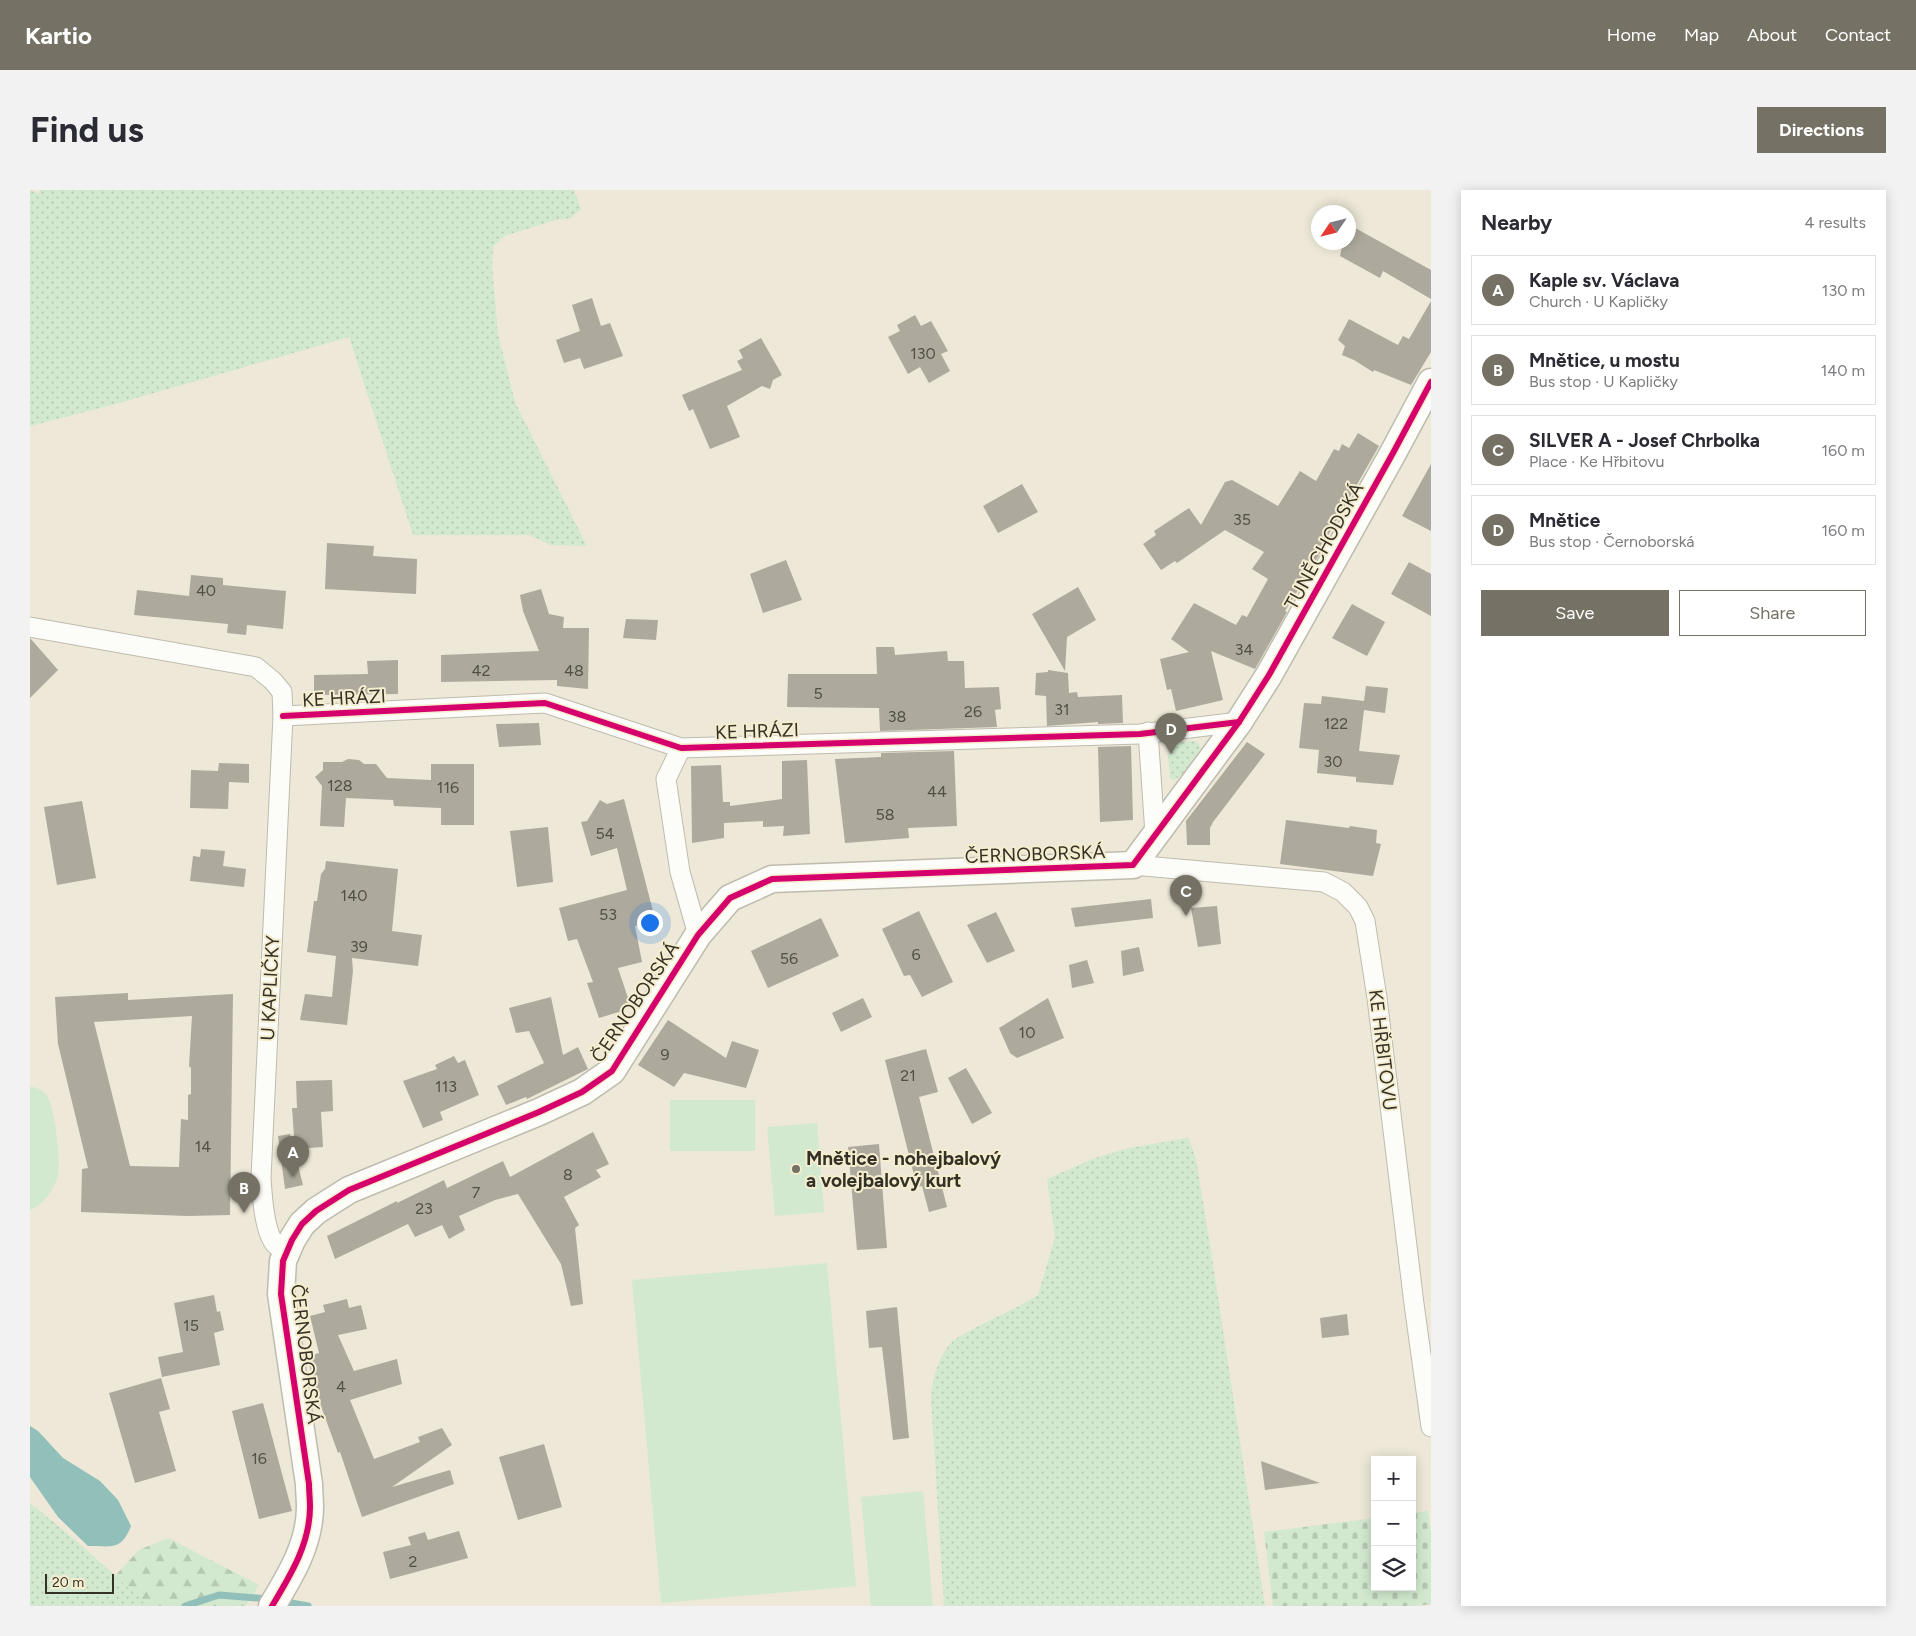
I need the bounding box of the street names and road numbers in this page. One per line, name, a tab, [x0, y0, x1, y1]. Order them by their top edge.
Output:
street label: TUNĚCHODSKÁ	[1280, 478, 1368, 614]
street label: KE HRÁZI	[302, 684, 386, 712]
street label: KE HRÁZI	[715, 718, 799, 744]
street label: ČERNOBORSKÁ	[964, 840, 1106, 868]
street label: U KAPLIČKY	[256, 934, 284, 1041]
street label: ČERNOBORSKÁ	[586, 937, 684, 1067]
street label: KE HŘBITOVU	[1364, 988, 1402, 1112]
street label: ČERNOBORSKÁ	[286, 1283, 326, 1425]

